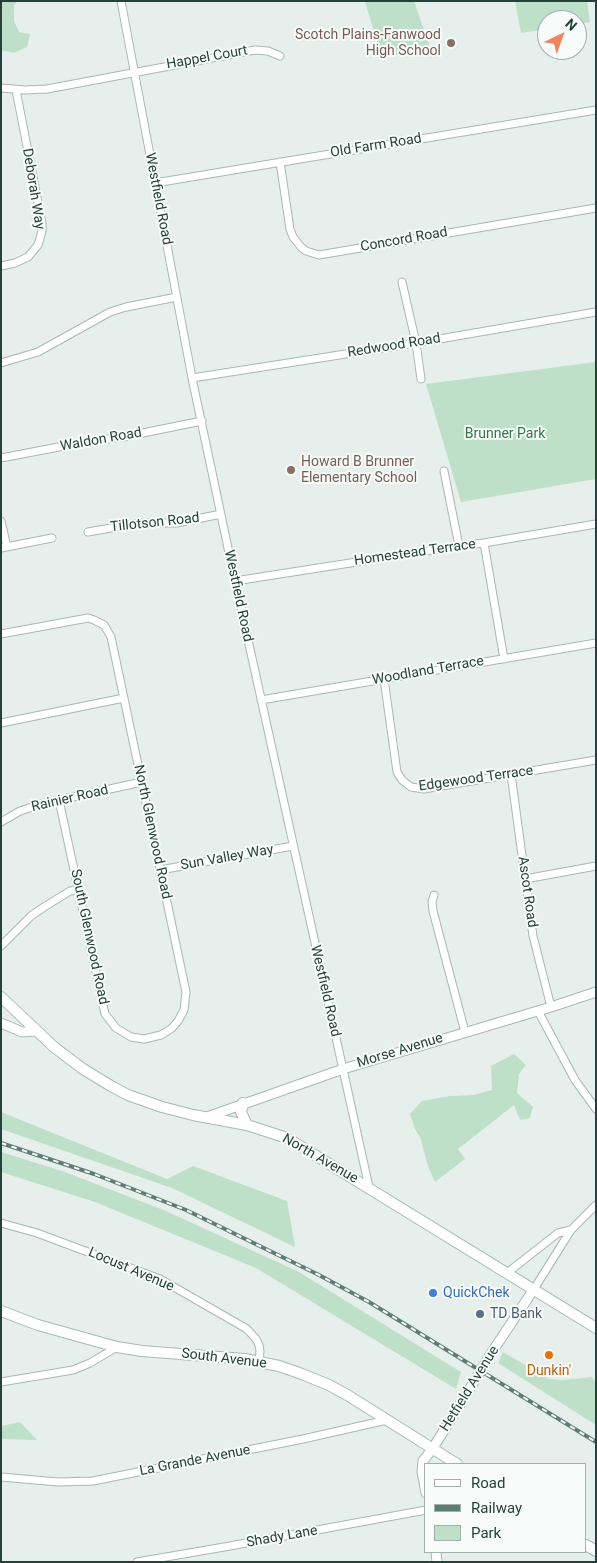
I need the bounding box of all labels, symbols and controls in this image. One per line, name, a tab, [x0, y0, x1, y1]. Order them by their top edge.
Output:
north arrow	[537, 10, 587, 60]
text: N	[562, 15, 580, 34]
place label: Scotch Plains-Fanwood High School	[295, 27, 441, 59]
marker: Scotch Plains-Fanwood High School	[445, 37, 457, 49]
street label: Happel Court	[165, 43, 249, 73]
street label: Old Farm Road	[329, 130, 423, 162]
street label: Deborah Way	[18, 147, 48, 231]
street label: Westfield Road	[141, 151, 175, 247]
street label: Concord Road	[359, 224, 449, 256]
street label: Redwood Road	[346, 330, 442, 362]
street label: Waldon Road	[59, 425, 143, 455]
park label: Brunner Park	[465, 426, 545, 442]
place label: Howard B Brunner Elementary School	[301, 454, 417, 487]
marker: Howard B Brunner Elementary School	[285, 464, 297, 476]
street label: Tillotson Road	[110, 510, 200, 536]
street label: Homestead Terrace	[353, 536, 477, 570]
street label: Westfield Road	[220, 549, 256, 643]
street label: Woodland Terrace	[371, 653, 485, 689]
street label: North Glenwood Road	[130, 763, 174, 901]
street label: Edgewood Terrace	[418, 763, 534, 795]
street label: Rainier Road	[30, 782, 110, 816]
street label: Sun Valley Way	[179, 842, 275, 874]
street label: Ascot Road	[514, 855, 540, 929]
street label: South Glenwood Road	[66, 868, 112, 1006]
street label: Westfield Road	[306, 944, 344, 1038]
street label: Morse Avenue	[355, 1030, 445, 1072]
street label: North Avenue	[279, 1131, 361, 1187]
street label: Locust Avenue	[86, 1244, 176, 1296]
place label: QuickChek	[443, 1285, 510, 1301]
marker: QuickChek	[427, 1287, 439, 1299]
place label: TD Bank	[490, 1306, 542, 1322]
marker: TD Bank	[474, 1308, 486, 1320]
street label: Hetfield Avenue	[437, 1343, 503, 1435]
street label: South Avenue	[181, 1345, 267, 1373]
marker: Dunkin'	[543, 1349, 555, 1361]
place label: Dunkin'	[527, 1363, 571, 1379]
street label: La Grande Avenue	[138, 1442, 252, 1480]
legend	[424, 1463, 587, 1553]
text: Road	[471, 1474, 505, 1492]
text: Railway	[471, 1499, 522, 1517]
street label: Shady Lane	[245, 1522, 319, 1552]
text: Park	[471, 1524, 501, 1542]

